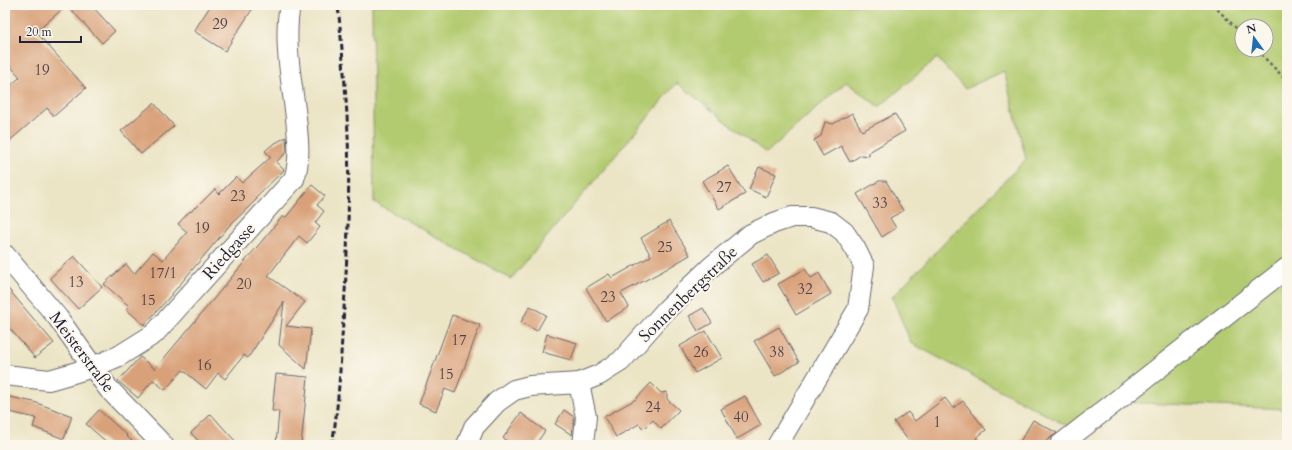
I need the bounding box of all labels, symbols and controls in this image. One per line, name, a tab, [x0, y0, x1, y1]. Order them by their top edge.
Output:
house number: 29	[212, 14, 228, 34]
scale bar	[20, 18, 81, 44]
north arrow	[1234, 18, 1274, 58]
text: N	[1245, 20, 1259, 37]
text: 20 m	[26, 24, 53, 40]
house number: 19	[34, 60, 50, 80]
house number: 27	[716, 177, 732, 197]
house number: 23	[230, 186, 246, 206]
house number: 33	[872, 193, 888, 213]
house number: 19	[194, 218, 210, 238]
street label: Riedgasse	[197, 218, 261, 284]
house number: 25	[657, 237, 673, 257]
street label: Sonnenbergstraße	[633, 241, 743, 347]
house number: 17/1	[149, 263, 177, 283]
house number: 13	[68, 272, 84, 292]
house number: 20	[236, 274, 252, 294]
house number: 32	[797, 279, 813, 299]
house number: 23	[600, 287, 616, 307]
house number: 15	[140, 290, 156, 310]
street label: Meisterstraße	[44, 307, 120, 397]
house number: 17	[451, 330, 467, 350]
house number: 26	[693, 342, 709, 362]
house number: 38	[769, 342, 785, 362]
house number: 16	[196, 355, 212, 375]
house number: 15	[438, 364, 454, 384]
house number: 24	[645, 397, 661, 417]
house number: 40	[733, 407, 749, 427]
house number: 1	[933, 412, 941, 432]

